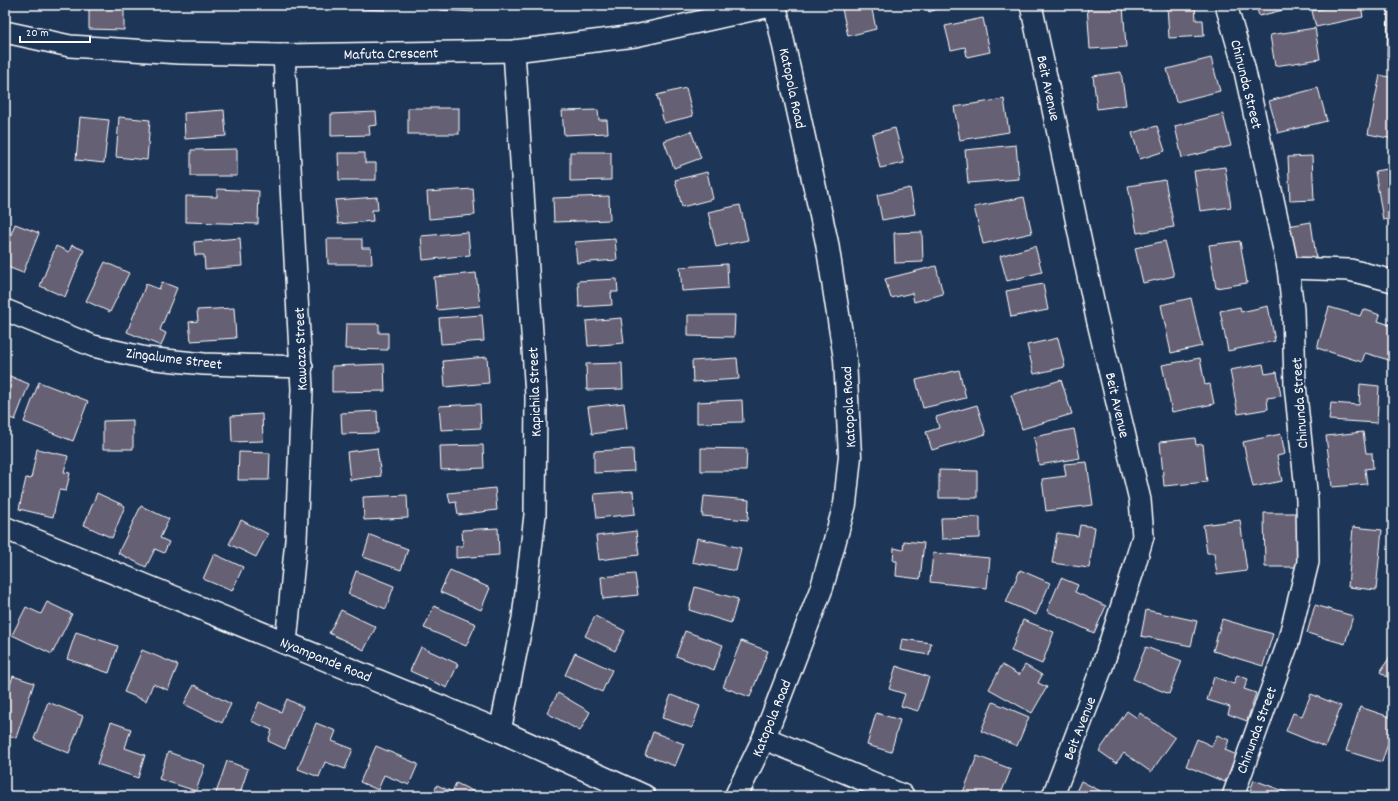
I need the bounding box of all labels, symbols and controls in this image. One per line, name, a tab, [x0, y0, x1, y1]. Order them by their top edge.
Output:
scale bar	[20, 18, 90, 44]
text: 20 m	[26, 25, 49, 42]
street label: Chinunda Street	[1223, 38, 1267, 132]
street label: Mafuta Crescent	[344, 43, 439, 67]
street label: Katopola Road	[772, 46, 810, 131]
street label: Beit Avenue	[1029, 54, 1065, 124]
street label: Kawaza Street	[290, 306, 314, 391]
street label: Zingalume Street	[124, 343, 224, 377]
street label: Kapichila Street	[523, 346, 549, 437]
street label: Chinunda Street	[1287, 356, 1315, 449]
street label: Katopola Road	[837, 365, 863, 448]
street label: Beit Avenue	[1098, 371, 1134, 441]
street label: Nyampande Road	[276, 633, 374, 689]
street label: Katopola Road	[747, 677, 798, 761]
street label: Chinunda Street	[1232, 684, 1284, 777]
street label: Beit Avenue	[1059, 693, 1103, 764]

